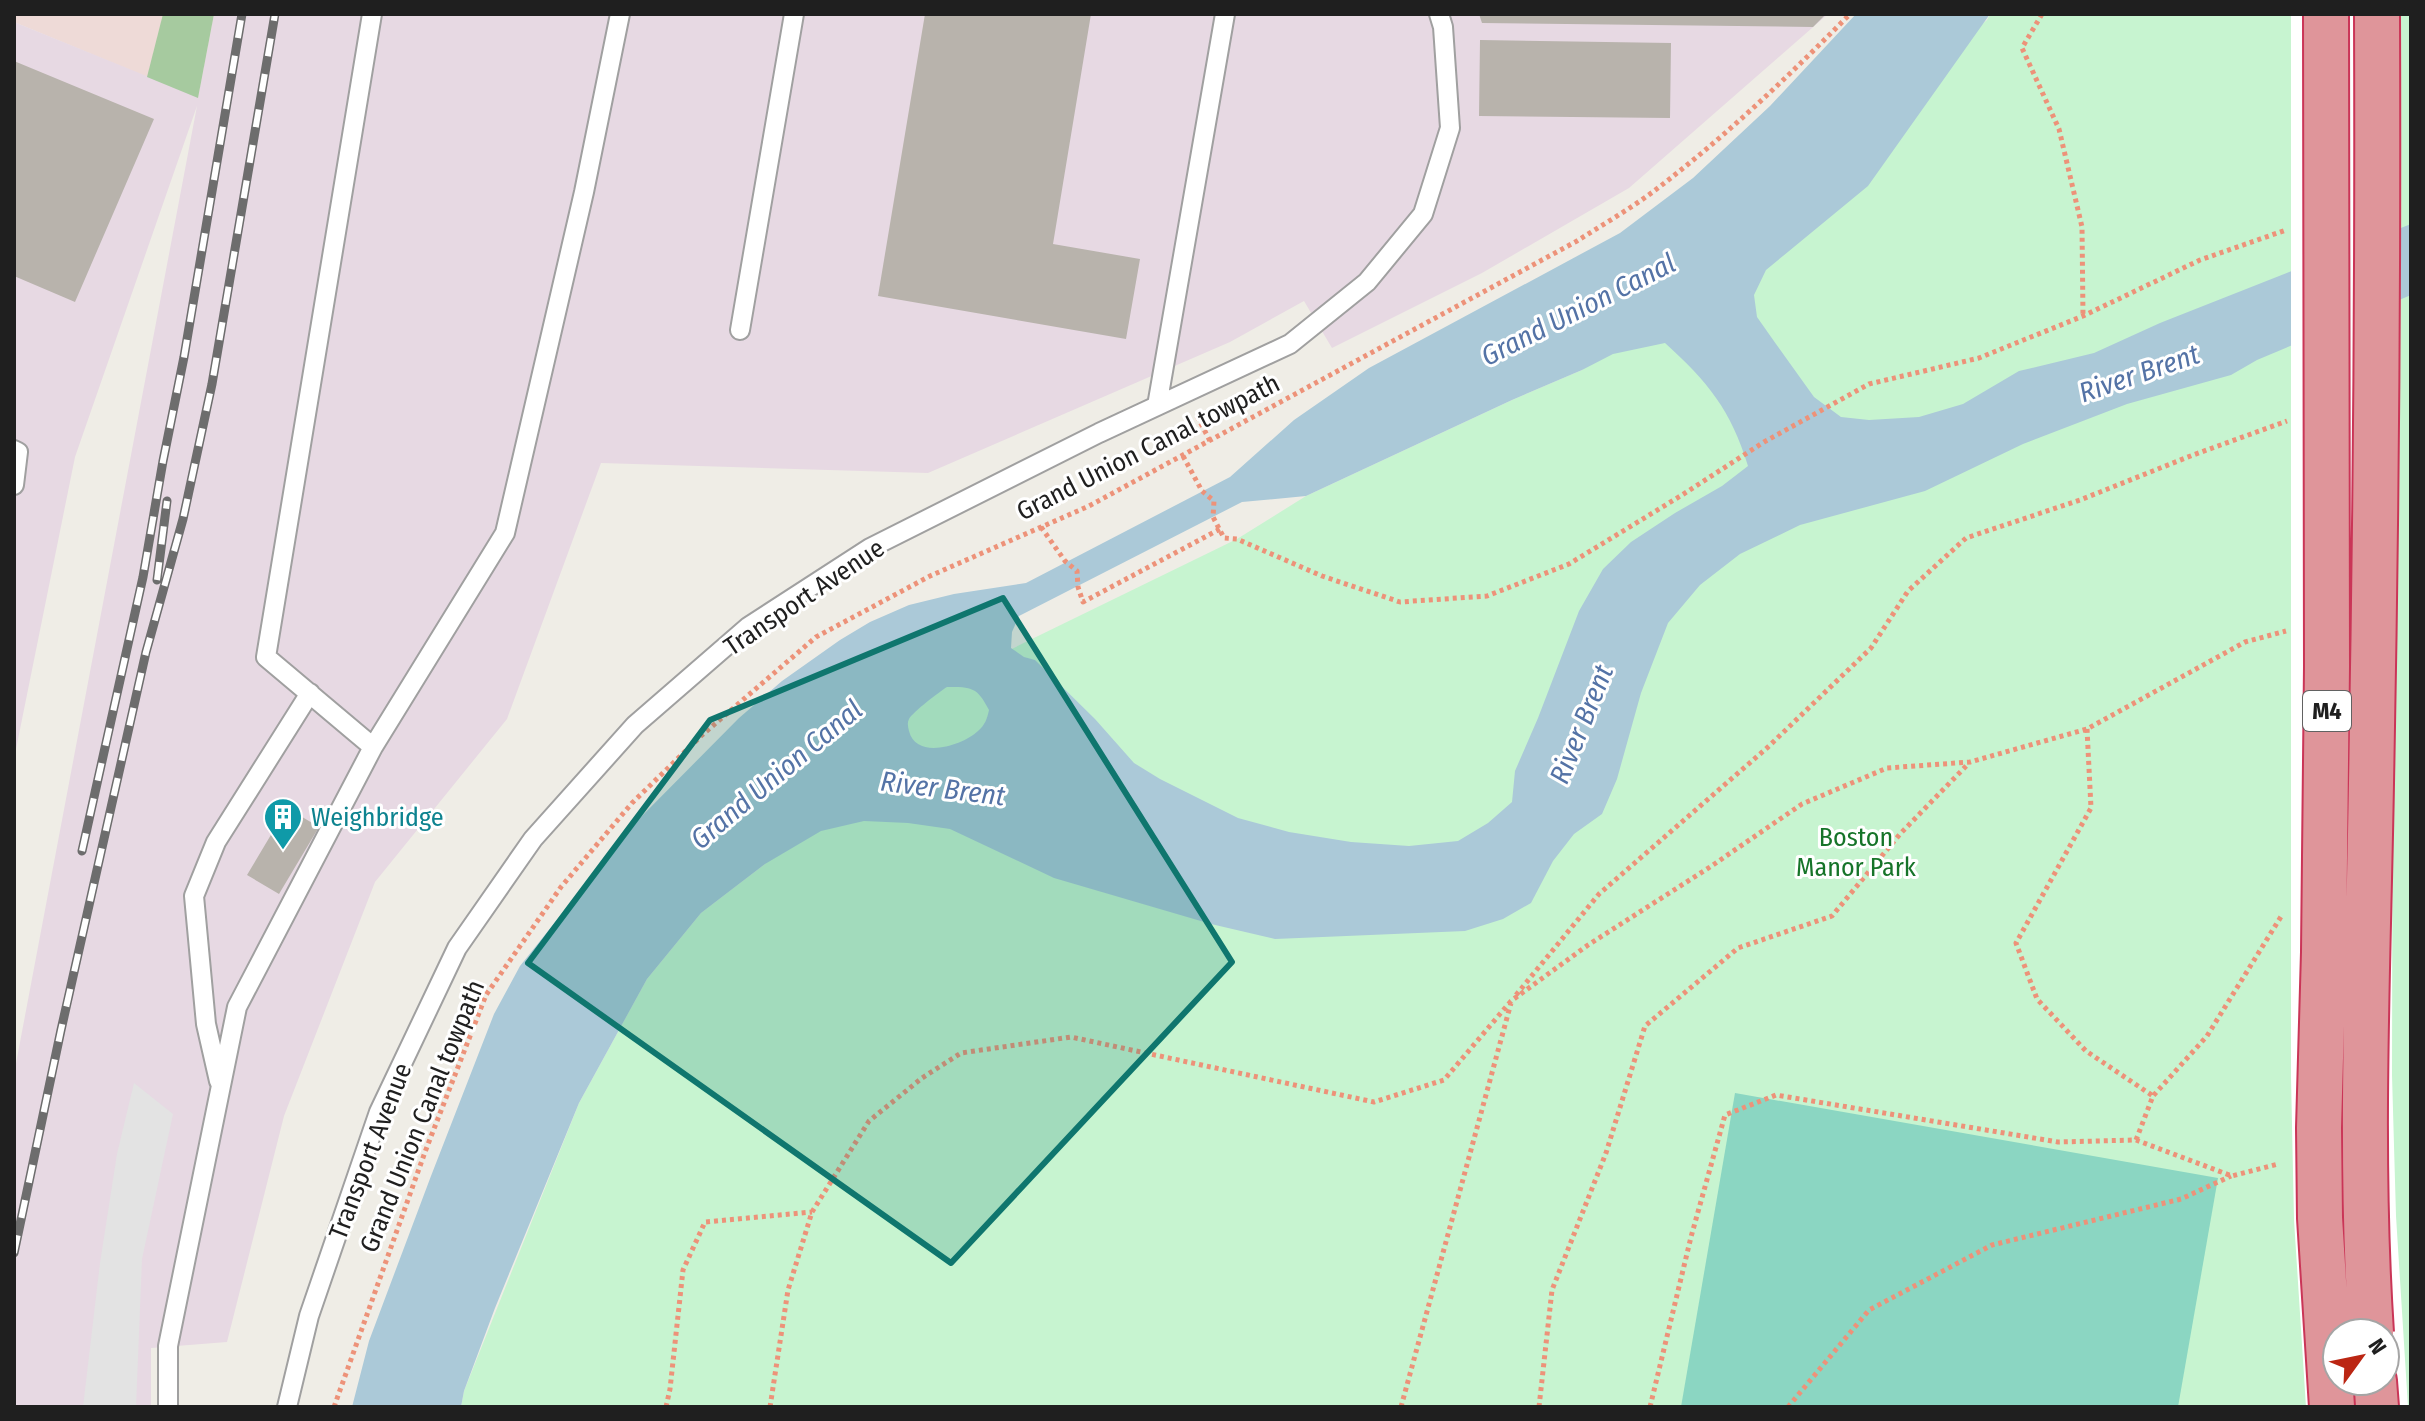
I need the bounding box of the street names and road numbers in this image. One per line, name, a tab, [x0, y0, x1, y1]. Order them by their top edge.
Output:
street label: Grand Union Canal towpath	[1012, 368, 1285, 527]
street label: Transport Avenue	[718, 532, 890, 662]
road number: M4	[2303, 691, 2351, 731]
street label: Grand Union Canal towpath	[354, 976, 491, 1257]
street label: Transport Avenue	[323, 1059, 418, 1244]

